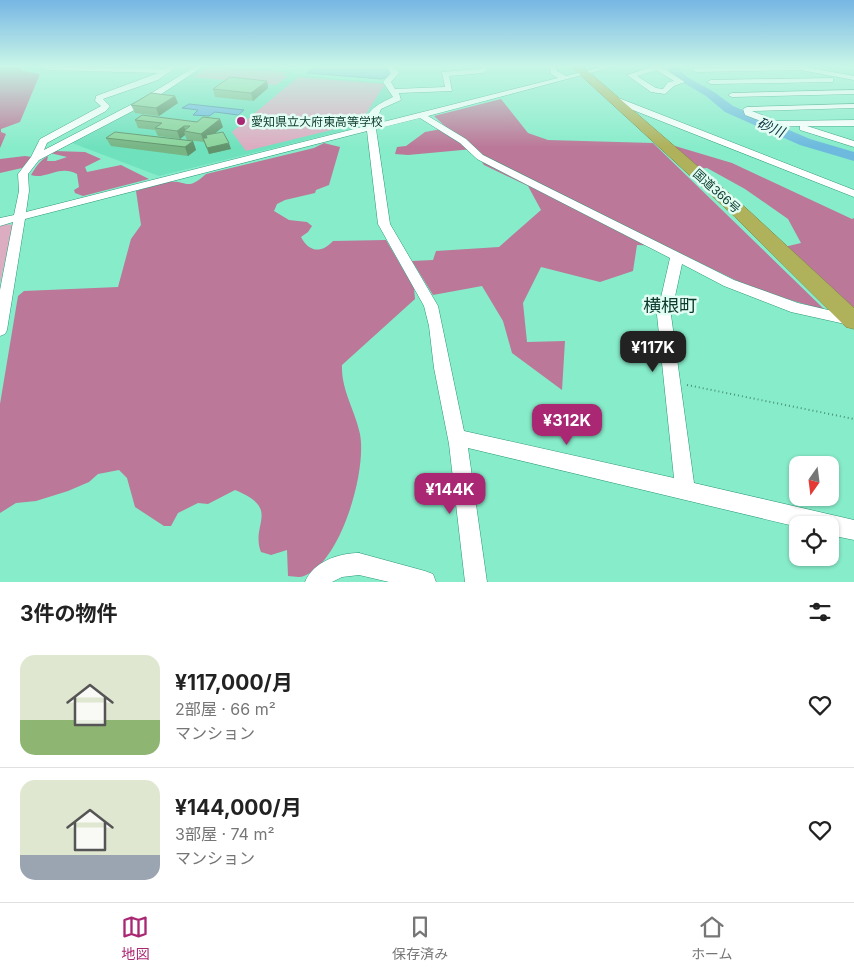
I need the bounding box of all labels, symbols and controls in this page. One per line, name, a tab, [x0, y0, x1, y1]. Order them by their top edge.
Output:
place label: 愛知県立大府東高等学校	[251, 114, 383, 129]
water label: 砂川	[755, 114, 789, 141]
marker: 愛知県立大府東高等学校	[235, 115, 247, 127]
street label: 国道366号	[690, 166, 744, 216]
district label: 横根町	[643, 295, 697, 316]
pin: ¥117K	[618, 330, 688, 373]
text: ¥117K	[631, 337, 675, 357]
pin: ¥312K	[532, 404, 602, 446]
text: ¥312K	[543, 410, 591, 430]
north arrow	[789, 456, 839, 506]
map controls	[789, 456, 839, 566]
pin: ¥144K	[415, 472, 485, 515]
text: ¥144K	[425, 479, 475, 499]
button: locate	[789, 516, 839, 566]
icon: filters	[806, 598, 834, 626]
text: 3件の物件	[20, 601, 118, 626]
text: ¥117,000/月	[175, 670, 293, 695]
icon: home	[60, 675, 120, 735]
icon: heart	[806, 691, 834, 719]
text: 2部屋 · 66 m²	[175, 699, 276, 719]
text: マンション	[175, 723, 255, 743]
text: ¥144,000/月	[175, 795, 302, 820]
icon: home	[60, 800, 120, 860]
icon: heart	[806, 816, 834, 844]
text: 3部屋 · 74 m²	[175, 824, 275, 844]
text: マンション	[175, 848, 255, 868]
tab: 地図	[121, 913, 149, 963]
tab: 保存済み	[392, 913, 448, 963]
tab: ホーム	[691, 913, 733, 963]

